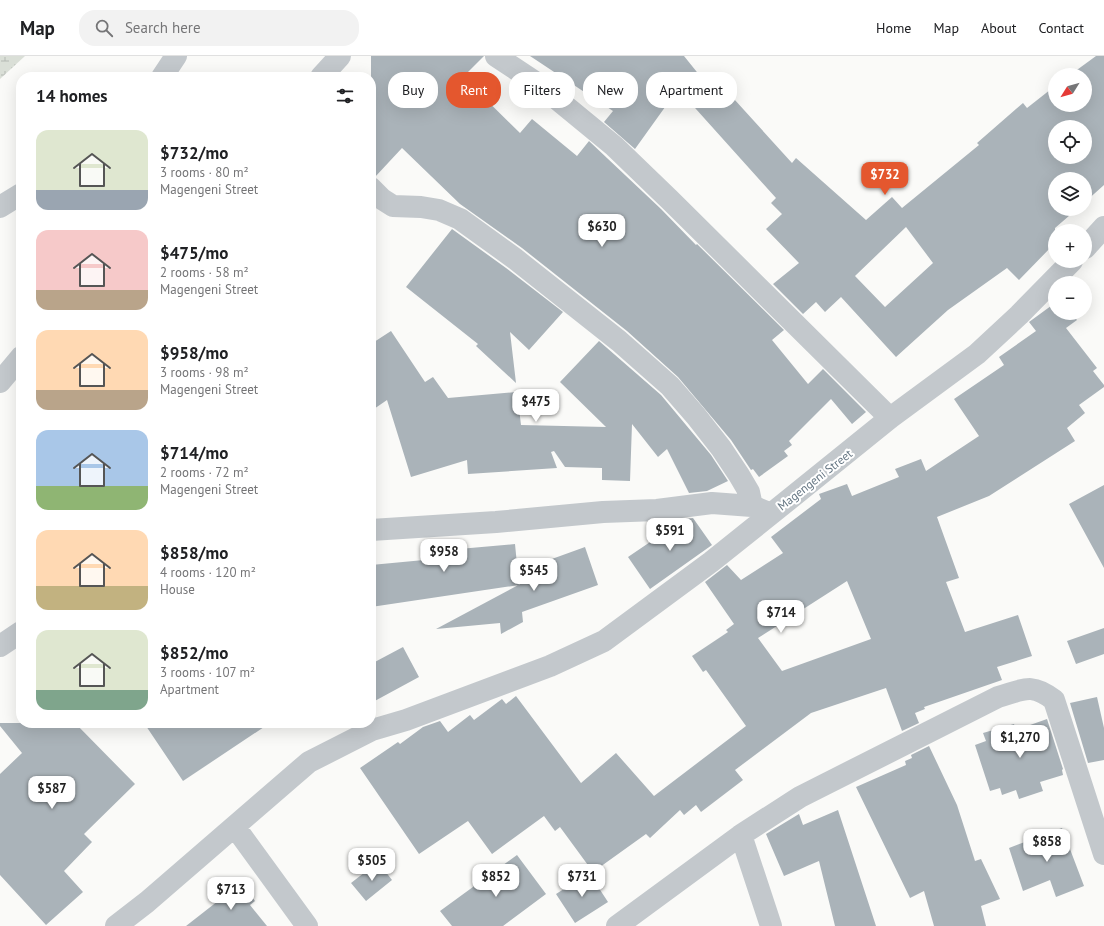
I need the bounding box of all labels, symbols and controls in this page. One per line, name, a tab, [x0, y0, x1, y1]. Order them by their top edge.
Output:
search box	[79, 10, 359, 46]
text: Map	[20, 16, 55, 40]
icon: search	[93, 17, 115, 39]
text: Search here	[125, 18, 201, 37]
text: Home	[876, 19, 911, 37]
text: Map	[933, 19, 959, 37]
text: About	[981, 19, 1017, 37]
text: Contact	[1039, 19, 1084, 37]
north arrow	[1048, 68, 1092, 112]
map controls	[1048, 68, 1092, 320]
chip: Buy	[388, 72, 438, 108]
chip: Rent	[446, 72, 501, 108]
chip: Filters	[509, 72, 575, 108]
chip: New	[583, 72, 638, 108]
chip: Apartment	[646, 72, 737, 108]
text: 14 homes	[36, 85, 107, 107]
icon: filters	[334, 85, 356, 107]
button: locate	[1048, 120, 1092, 164]
text: $732/mo	[160, 142, 228, 164]
icon: home	[68, 146, 116, 194]
pin: $732	[861, 162, 909, 196]
text: 3 rooms · 80 m²	[160, 164, 249, 181]
text: $732	[870, 166, 900, 183]
button: layers	[1048, 172, 1092, 216]
text: Magengeni Street	[160, 181, 258, 198]
pin: $630	[578, 214, 626, 248]
text: $630	[587, 218, 617, 235]
button: +	[1048, 224, 1092, 268]
text: $475/mo	[160, 242, 228, 264]
icon: home	[68, 246, 116, 294]
text: 2 rooms · 58 m²	[160, 264, 249, 281]
button: −	[1048, 276, 1092, 320]
text: Magengeni Street	[160, 281, 258, 298]
text: $958/mo	[160, 342, 228, 364]
icon: home	[68, 346, 116, 394]
text: 3 rooms · 98 m²	[160, 364, 249, 381]
text: Magengeni Street	[160, 381, 258, 398]
pin: $475	[512, 389, 560, 423]
text: $475	[521, 393, 551, 410]
text: $714/mo	[160, 442, 228, 464]
icon: home	[68, 446, 116, 494]
street label: Magengeni Street	[774, 446, 855, 513]
text: 2 rooms · 72 m²	[160, 464, 249, 481]
text: Magengeni Street	[160, 481, 258, 498]
pin: $591	[646, 518, 694, 552]
text: $591	[655, 522, 685, 539]
pin: $958	[420, 539, 468, 573]
text: $858/mo	[160, 542, 228, 564]
text: $958	[429, 543, 459, 560]
icon: home	[68, 546, 116, 594]
pin: $545	[510, 558, 558, 592]
text: $545	[519, 562, 549, 579]
text: 4 rooms · 120 m²	[160, 564, 256, 581]
text: House	[160, 581, 195, 598]
pin: $714	[757, 600, 805, 634]
text: $714	[766, 604, 796, 621]
text: $852/mo	[160, 642, 228, 664]
icon: home	[68, 646, 116, 694]
text: 3 rooms · 107 m²	[160, 664, 255, 681]
text: Apartment	[160, 681, 219, 698]
pin: $1,270	[987, 725, 1053, 759]
text: $1,270	[1000, 729, 1040, 746]
pin: $587	[28, 776, 76, 810]
text: $587	[37, 780, 67, 797]
pin: $858	[1023, 829, 1071, 863]
text: $858	[1032, 833, 1062, 850]
pin: $505	[348, 848, 396, 882]
text: $505	[357, 852, 387, 869]
pin: $852	[472, 864, 520, 898]
pin: $731	[558, 864, 606, 898]
text: $852	[481, 868, 511, 885]
text: $731	[567, 868, 597, 885]
pin: $713	[207, 877, 255, 911]
text: $713	[216, 881, 246, 898]

